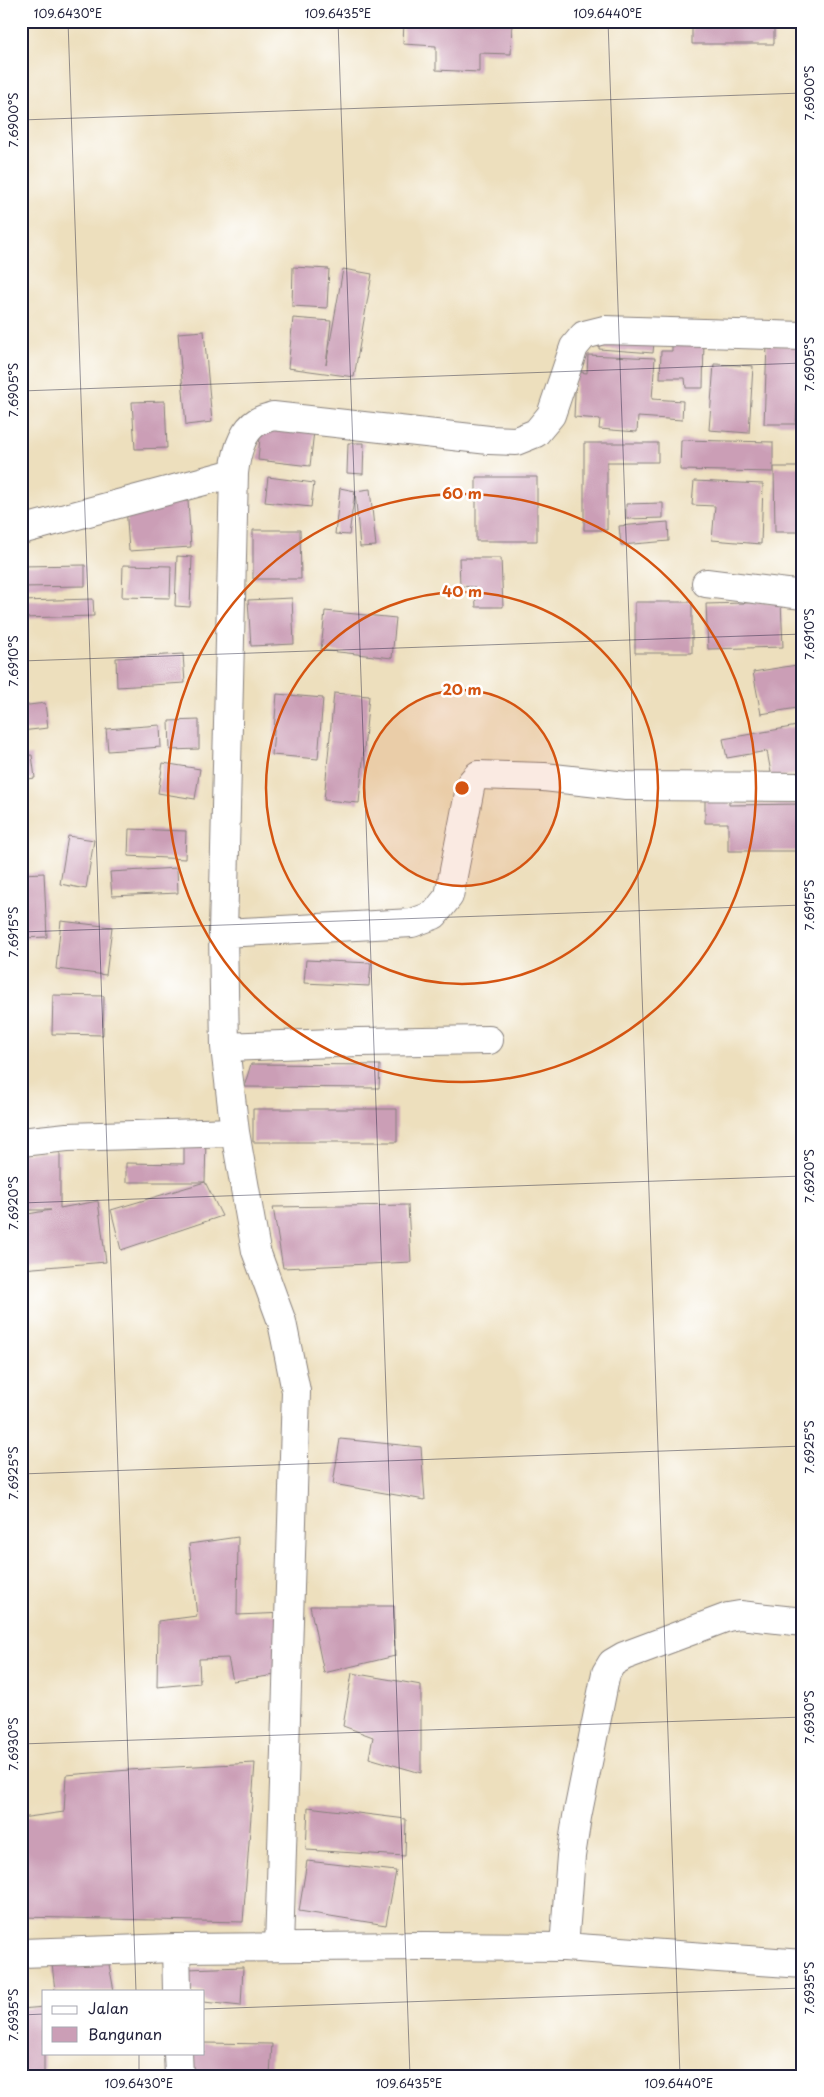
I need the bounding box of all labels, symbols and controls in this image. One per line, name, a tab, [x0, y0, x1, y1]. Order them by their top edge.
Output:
text: 109.6430°E	[34, 4, 102, 22]
text: 109.6435°E	[305, 4, 371, 22]
text: 109.6440°E	[574, 4, 642, 22]
text: 7.6900°S	[800, 65, 818, 121]
text: 7.6900°S	[4, 92, 22, 148]
text: 7.6905°S	[800, 337, 818, 391]
text: 7.6905°S	[4, 363, 22, 417]
text: 60 m	[442, 481, 482, 504]
text: 40 m	[442, 579, 482, 602]
text: 7.6910°S	[800, 608, 818, 660]
text: 7.6910°S	[4, 635, 22, 687]
text: 20 m	[443, 677, 481, 700]
centre of rings	[453, 779, 471, 797]
text: 7.6915°S	[800, 880, 818, 930]
text: 7.6915°S	[4, 907, 22, 957]
text: 7.6920°S	[800, 1149, 818, 1203]
text: 7.6920°S	[4, 1176, 22, 1230]
text: 7.6925°S	[800, 1420, 818, 1474]
text: 7.6925°S	[4, 1446, 22, 1500]
text: 7.6930°S	[800, 1690, 818, 1744]
text: 7.6930°S	[4, 1717, 22, 1771]
text: 7.6935°S	[800, 1962, 818, 2014]
text: 7.6935°S	[4, 1989, 22, 2041]
legend	[42, 1990, 205, 2054]
text: Jalan	[88, 1996, 129, 2019]
text: Bangunan	[88, 2022, 162, 2045]
text: 109.6430°E	[105, 2074, 173, 2092]
text: 109.6435°E	[376, 2074, 442, 2092]
text: 109.6440°E	[645, 2074, 713, 2092]

